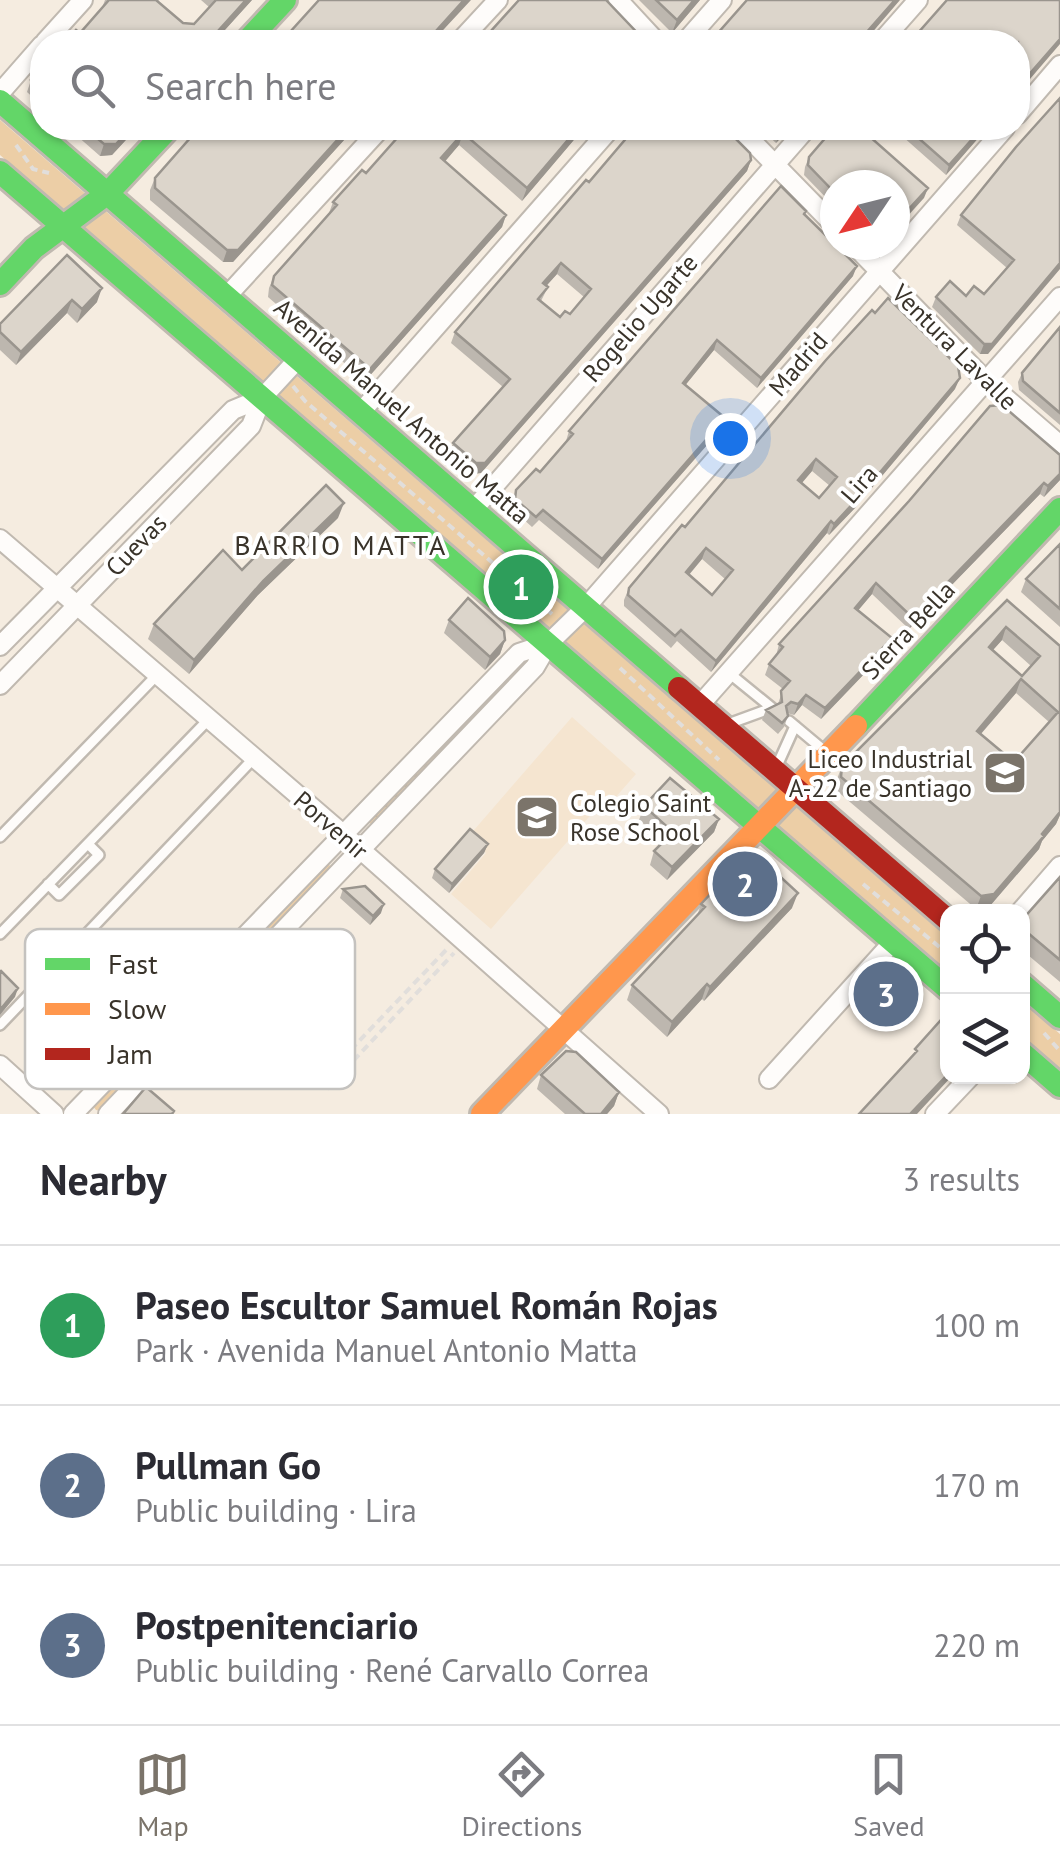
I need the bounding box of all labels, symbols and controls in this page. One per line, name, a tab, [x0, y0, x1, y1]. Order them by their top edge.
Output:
search box	[30, 30, 1030, 140]
icon: search	[65, 58, 120, 113]
text: Search here	[145, 61, 337, 110]
north arrow	[820, 170, 910, 260]
street label: Rogelio Ugarte	[576, 247, 704, 389]
street label: Ventura Lavalle	[885, 277, 1025, 417]
street label: Avenida Manuel Antonio Matta	[268, 291, 536, 531]
street label: Madrid	[762, 325, 834, 403]
your location	[705, 413, 756, 464]
street label: Lira	[834, 458, 884, 510]
street label: Cuevas	[99, 507, 173, 583]
district label: BARRIO MATTA	[234, 526, 448, 563]
pin: 1	[488, 550, 554, 624]
street label: Sierra Bella	[854, 574, 962, 686]
place label: Liceo Industrial A-22 de Santiago	[789, 743, 973, 804]
school or university icon: Liceo Industrial A-22 de Santiago	[982, 750, 1028, 796]
street label: Porvenir	[287, 784, 375, 866]
place label: Colegio Saint Rose School	[570, 787, 712, 848]
school or university icon: Colegio Saint Rose School	[514, 794, 560, 840]
pin: 2	[712, 846, 778, 922]
map controls	[940, 904, 1030, 1084]
button: locate	[940, 904, 1030, 994]
legend	[25, 929, 355, 1089]
text: Fast	[108, 945, 158, 982]
pin: 3	[854, 956, 918, 1032]
text: Slow	[108, 990, 167, 1027]
button: layers	[940, 994, 1030, 1084]
text: Jam	[107, 1035, 153, 1072]
text: Nearby	[40, 1152, 167, 1207]
text: 3 results	[902, 1158, 1020, 1200]
text: Paseo Escultor Samuel Román Rojas	[135, 1280, 718, 1329]
text: 1	[63, 1304, 82, 1346]
text: 100 m	[933, 1304, 1020, 1346]
text: Park · Avenida Manuel Antonio Matta	[135, 1329, 638, 1371]
text: Pullman Go	[135, 1440, 321, 1489]
text: 2	[63, 1464, 82, 1506]
text: 170 m	[933, 1464, 1020, 1506]
text: Public building · Lira	[135, 1489, 417, 1531]
text: Postpenitenciario	[135, 1600, 418, 1649]
text: 3	[63, 1624, 82, 1666]
text: 220 m	[933, 1624, 1020, 1666]
text: Public building · René Carvallo Correa	[135, 1649, 649, 1691]
tab: Map	[135, 1747, 190, 1844]
tab: Directions	[461, 1747, 582, 1844]
tab: Saved	[853, 1747, 925, 1844]

